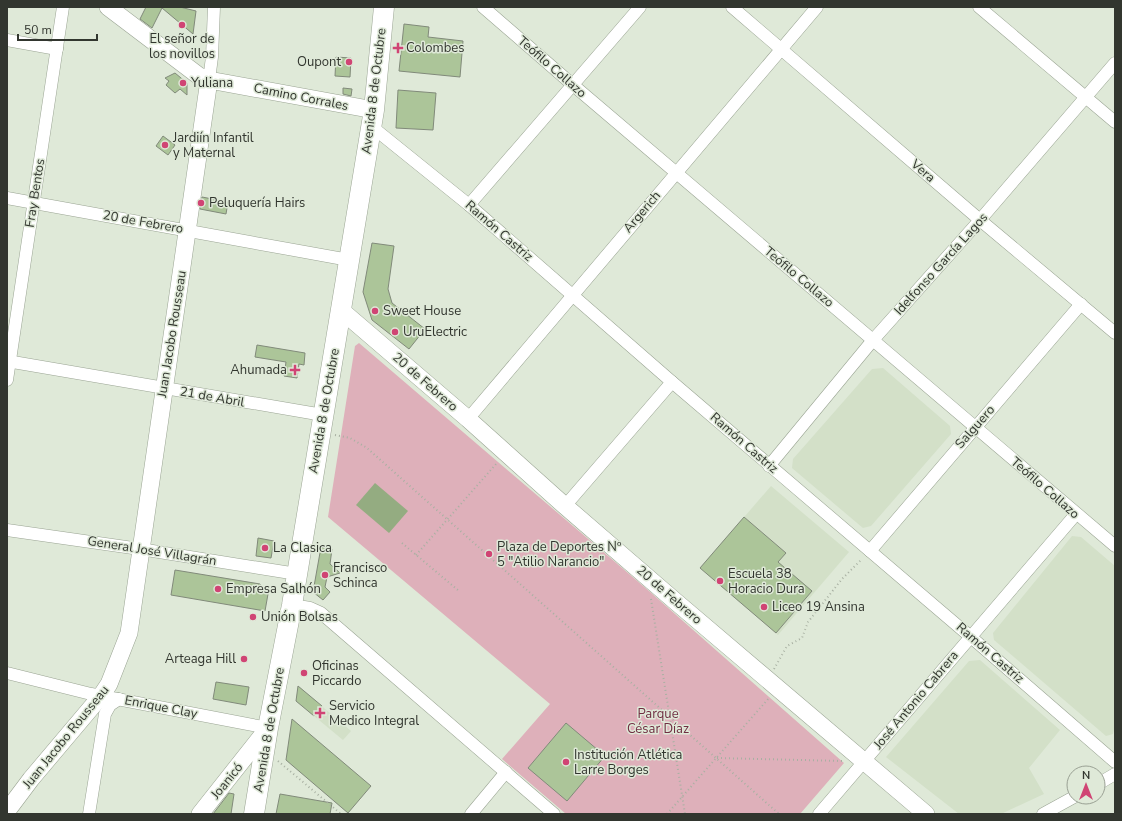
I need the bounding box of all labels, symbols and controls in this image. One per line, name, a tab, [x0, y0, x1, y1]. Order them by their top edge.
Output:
scale bar	[18, 16, 97, 42]
marker: El señor de los novillos	[177, 20, 187, 30]
text: 50 m	[24, 22, 52, 38]
street label: Avenida 8 de Octubre	[357, 27, 391, 155]
place label: El señor de los novillos	[149, 30, 215, 63]
street label: Teófilo Collazo	[514, 32, 590, 102]
place label: Colombes	[406, 39, 464, 57]
marker: Colombes	[393, 43, 403, 53]
place label: Oupont	[297, 53, 341, 71]
marker: Oupont	[344, 57, 354, 67]
place label: Yuliana	[190, 74, 233, 92]
marker: Yuliana	[178, 78, 188, 88]
street label: Camino Corrales	[252, 79, 350, 115]
place label: Jardiín Infantil y Maternal	[172, 129, 254, 162]
marker: Jardiín Infantil y Maternal	[160, 140, 170, 150]
street label: Vera	[906, 155, 939, 187]
street label: Fray Bentos	[21, 157, 49, 229]
street label: Argerich	[619, 187, 665, 237]
place label: Peluquería Hairs	[209, 194, 305, 212]
street label: Ramón Castriz	[461, 196, 537, 266]
marker: Peluquería Hairs	[196, 198, 206, 208]
street label: 20 de Febrero	[101, 206, 185, 238]
street label: Idelfonso García Lagos	[890, 209, 992, 319]
street label: Teófilo Collazo	[760, 243, 838, 311]
street label: Juan Jacobo Rousseau	[153, 269, 191, 400]
place label: Sweet House	[383, 302, 461, 320]
marker: Sweet House	[370, 306, 380, 316]
place label: UruElectric	[403, 323, 467, 341]
marker: UruElectric	[390, 327, 400, 337]
street label: Avenida 8 de Octubre	[304, 347, 344, 475]
street label: 20 de Febrero	[388, 348, 462, 416]
place label: Ahumada	[230, 361, 287, 379]
marker: Ahumada	[290, 365, 300, 375]
street label: 21 de Abril	[178, 382, 246, 412]
street label: Salguero	[951, 401, 999, 453]
street label: Ramón Castriz	[706, 408, 782, 478]
street label: Teófilo Collazo	[1007, 453, 1083, 523]
street label: General José Villagrán	[86, 532, 218, 570]
place label: Plaza de Deportes Nº 5 "Atilio Narancio"	[497, 538, 622, 571]
place label: La Clasica	[273, 539, 332, 557]
marker: La Clasica	[260, 543, 270, 553]
marker: Plaza de Deportes Nº 5 "Atilio Narancio"	[484, 549, 494, 559]
place label: Francisco Schinca	[333, 559, 387, 592]
street label: 20 de Febrero	[632, 561, 706, 629]
place label: Escuela 38 Horacio Dura	[728, 565, 805, 598]
marker: Francisco Schinca	[320, 570, 330, 580]
marker: Escuela 38 Horacio Dura	[715, 576, 725, 586]
place label: Empresa Salhón	[226, 580, 321, 598]
marker: Empresa Salhón	[213, 584, 223, 594]
place label: Liceo 19 Ansina	[772, 598, 865, 616]
marker: Liceo 19 Ansina	[759, 602, 769, 612]
place label: Unión Bolsas	[261, 608, 338, 626]
marker: Unión Bolsas	[248, 612, 258, 622]
street label: Ramón Castriz	[952, 618, 1028, 688]
street label: José Antonio Cabrera	[869, 647, 963, 754]
place label: Arteaga Hill	[165, 650, 236, 668]
marker: Arteaga Hill	[239, 654, 249, 664]
place label: Oficinas Piccardo	[312, 657, 361, 690]
street label: Avenida 8 de Octubre	[249, 666, 289, 794]
marker: Oficinas Piccardo	[299, 668, 309, 678]
street label: Juan Jacobo Rousseau	[18, 682, 113, 793]
street label: Enrique Clay	[123, 691, 199, 723]
place label: Servicio Medico Integral	[329, 697, 419, 730]
park label: Parque César Díaz	[627, 705, 689, 738]
marker: Servicio Medico Integral	[314, 707, 326, 719]
place label: Institución Atlética Larre Borges	[574, 746, 682, 779]
marker: Institución Atlética Larre Borges	[561, 757, 571, 767]
street label: Joanicó	[206, 759, 247, 804]
north arrow	[1066, 765, 1106, 805]
text: N	[1082, 768, 1090, 783]

